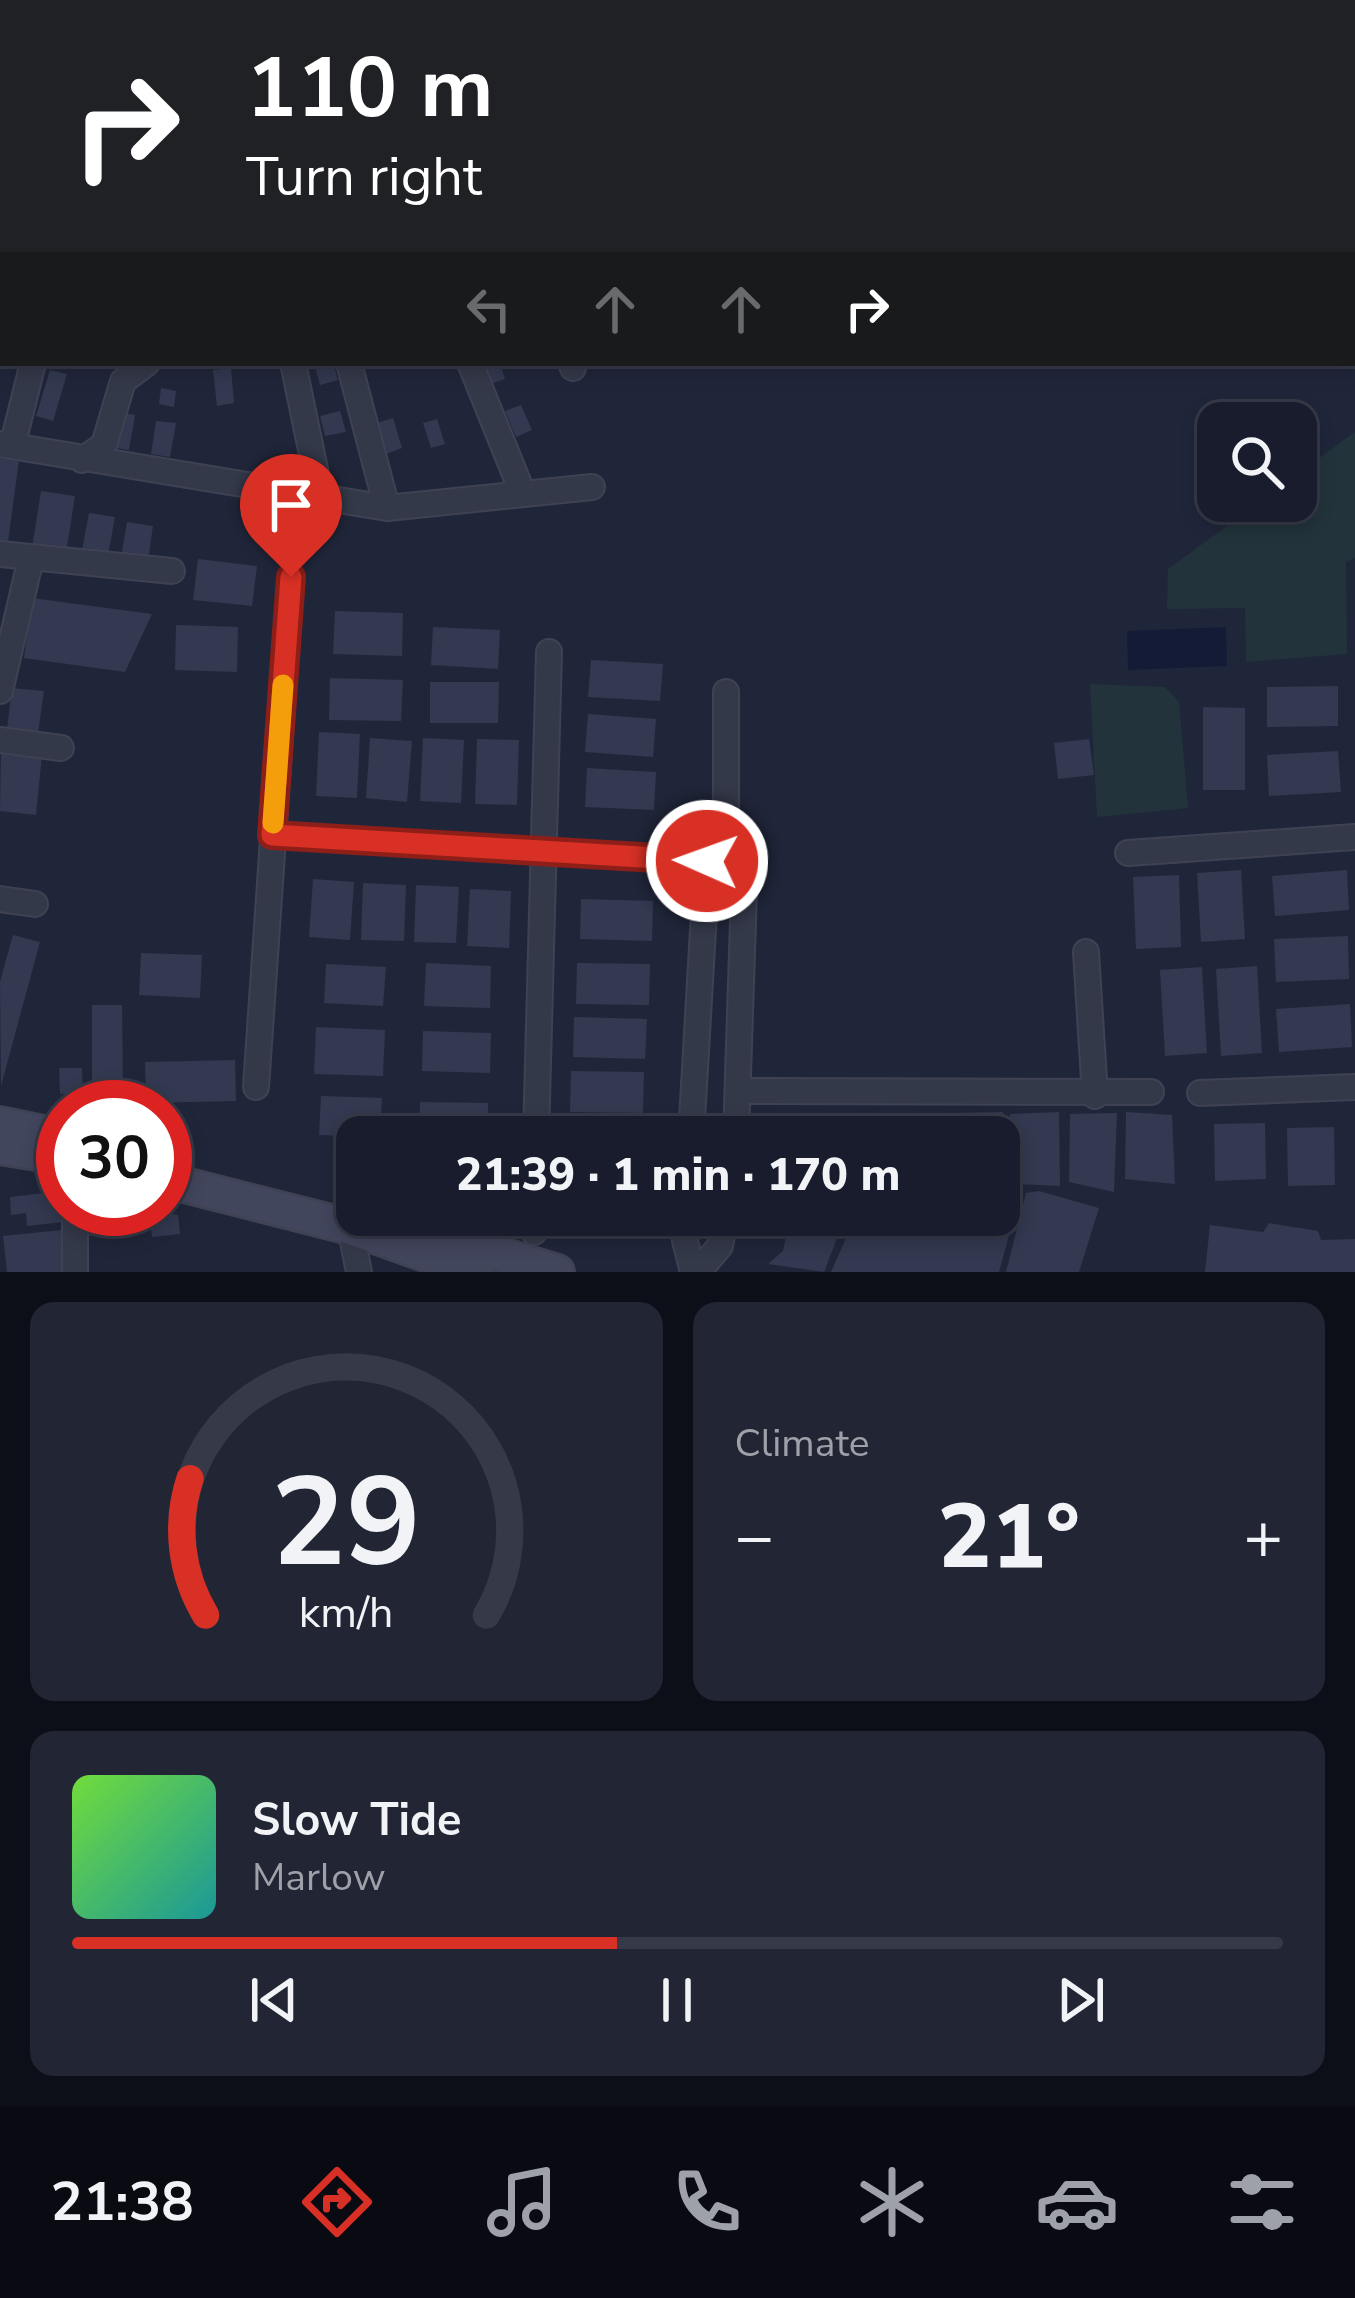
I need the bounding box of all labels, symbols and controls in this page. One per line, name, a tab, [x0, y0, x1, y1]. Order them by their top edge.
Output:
text: 110 m	[246, 31, 494, 146]
icon: right	[48, 48, 204, 204]
text: Turn right	[246, 140, 482, 214]
icon: left	[456, 276, 522, 342]
icon: ahead	[582, 276, 648, 342]
icon: ahead	[708, 276, 774, 342]
icon: right	[834, 276, 900, 342]
map controls	[1197, 402, 1317, 522]
button: search	[1197, 402, 1317, 522]
pin	[240, 454, 342, 577]
icon: arrive	[258, 472, 324, 538]
position arrow	[644, 798, 770, 924]
speed limit sign: 30	[36, 1080, 192, 1236]
text: 21:39 · 1 min · 170 m	[455, 1145, 901, 1206]
text: Climate	[735, 1417, 870, 1470]
text: 29	[271, 1438, 421, 1608]
text: 21°	[937, 1476, 1080, 1599]
text: −	[735, 1492, 774, 1582]
text: +	[1243, 1492, 1283, 1582]
text: km/h	[299, 1583, 394, 1641]
text: Slow Tide	[252, 1790, 461, 1851]
text: Marlow	[252, 1851, 386, 1904]
icon: previous	[241, 1967, 307, 2033]
icon: pause	[644, 1967, 710, 2033]
icon: next	[1048, 1967, 1114, 2033]
icon: directions	[295, 2160, 379, 2244]
icon: music	[480, 2160, 564, 2244]
icon: phone	[665, 2160, 749, 2244]
icon: climate	[850, 2160, 934, 2244]
icon: car	[1035, 2160, 1119, 2244]
icon: filters	[1220, 2160, 1304, 2244]
text: 21:38	[51, 2165, 194, 2239]

